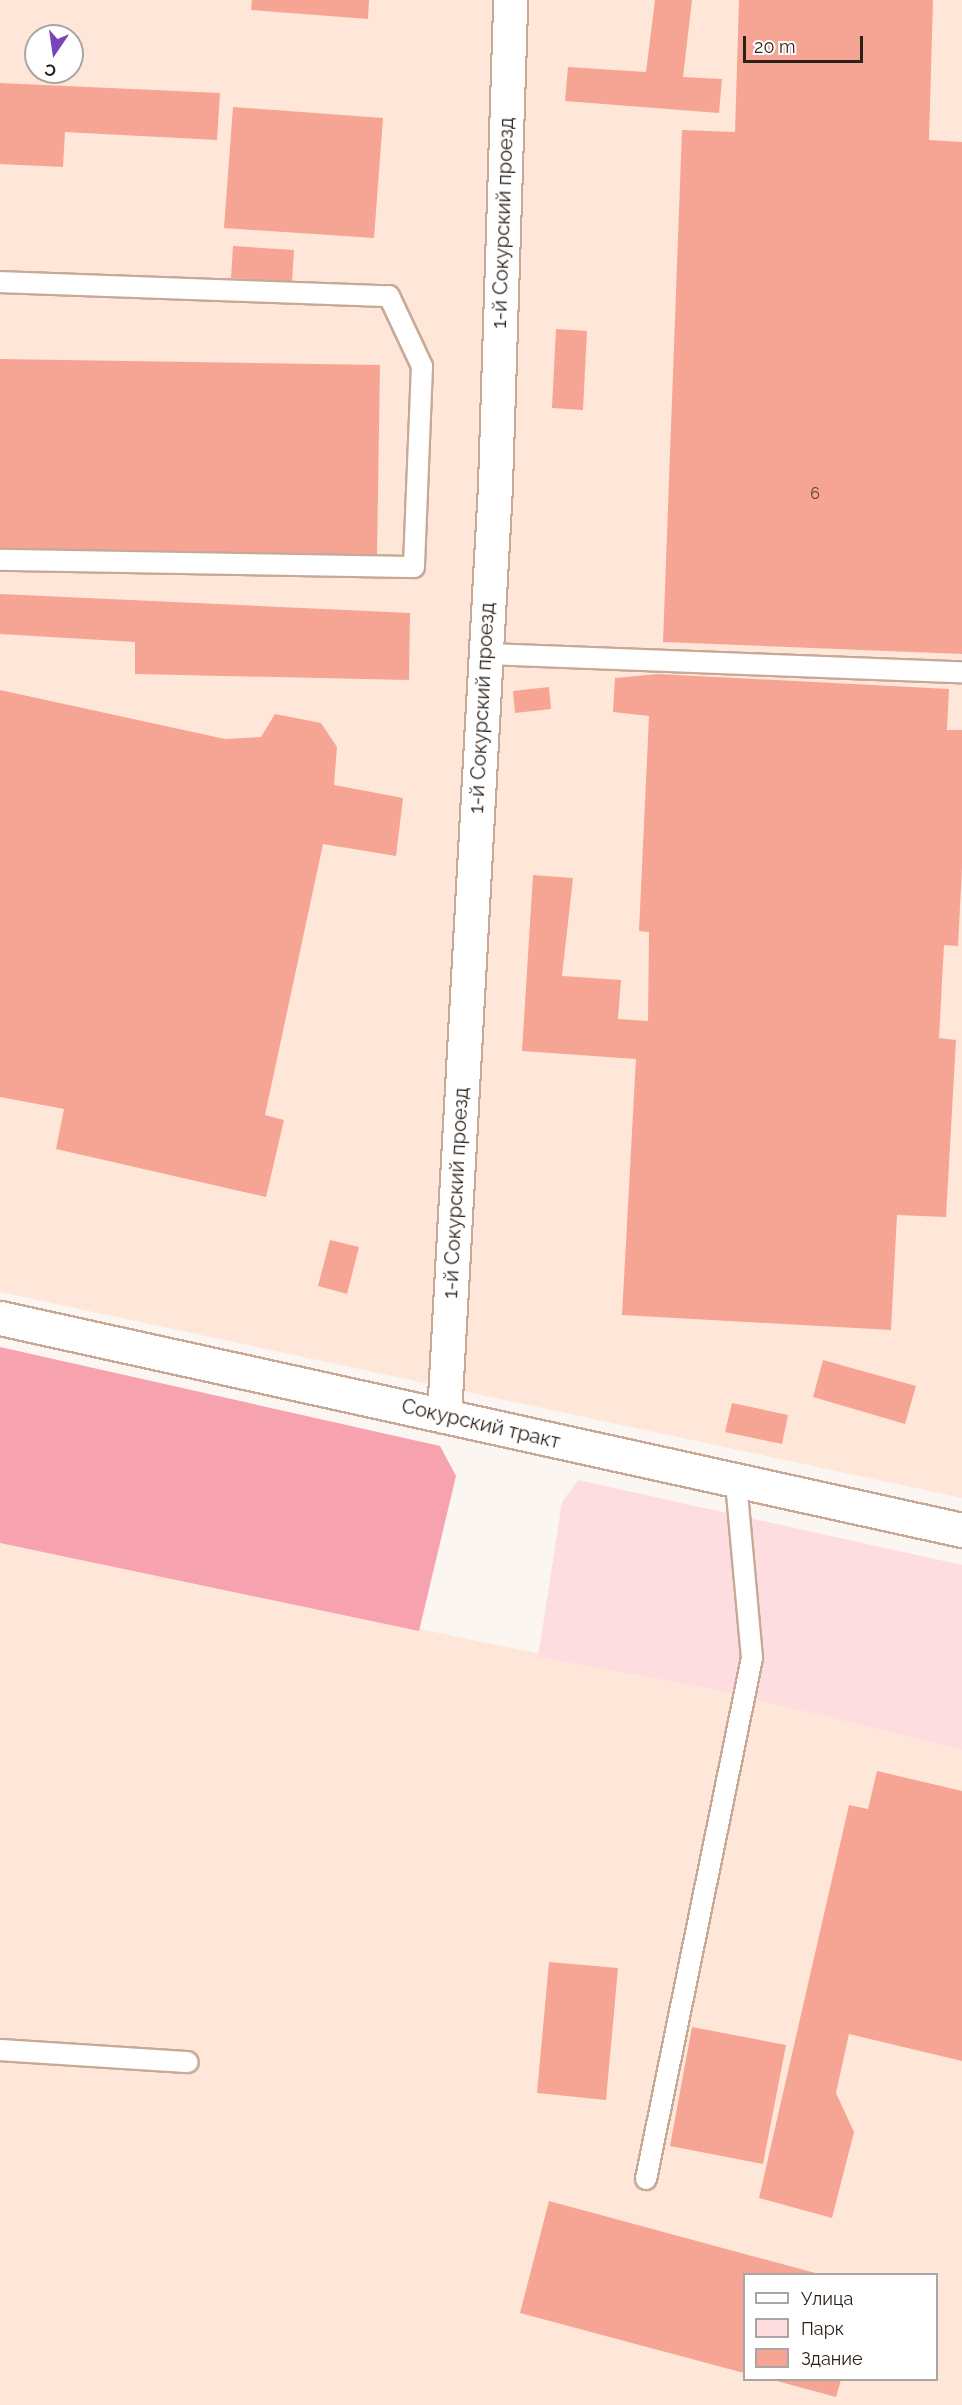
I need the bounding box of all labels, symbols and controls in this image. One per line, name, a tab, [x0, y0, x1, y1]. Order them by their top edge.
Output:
north arrow	[24, 24, 84, 84]
scale bar	[746, 24, 866, 62]
text: 20 m	[754, 36, 796, 57]
text: С	[43, 60, 58, 81]
street label: 1-й Сокурский проезд	[487, 117, 519, 329]
house number: 6	[810, 484, 820, 504]
street label: 1-й Сокурский проезд	[464, 602, 500, 814]
street label: 1-й Сокурский проезд	[438, 1087, 474, 1299]
street label: Сокурский тракт	[399, 1394, 563, 1454]
legend	[743, 2273, 938, 2381]
text: Улица	[801, 2288, 853, 2309]
text: Парк	[801, 2318, 844, 2339]
text: Здание	[801, 2348, 863, 2369]

